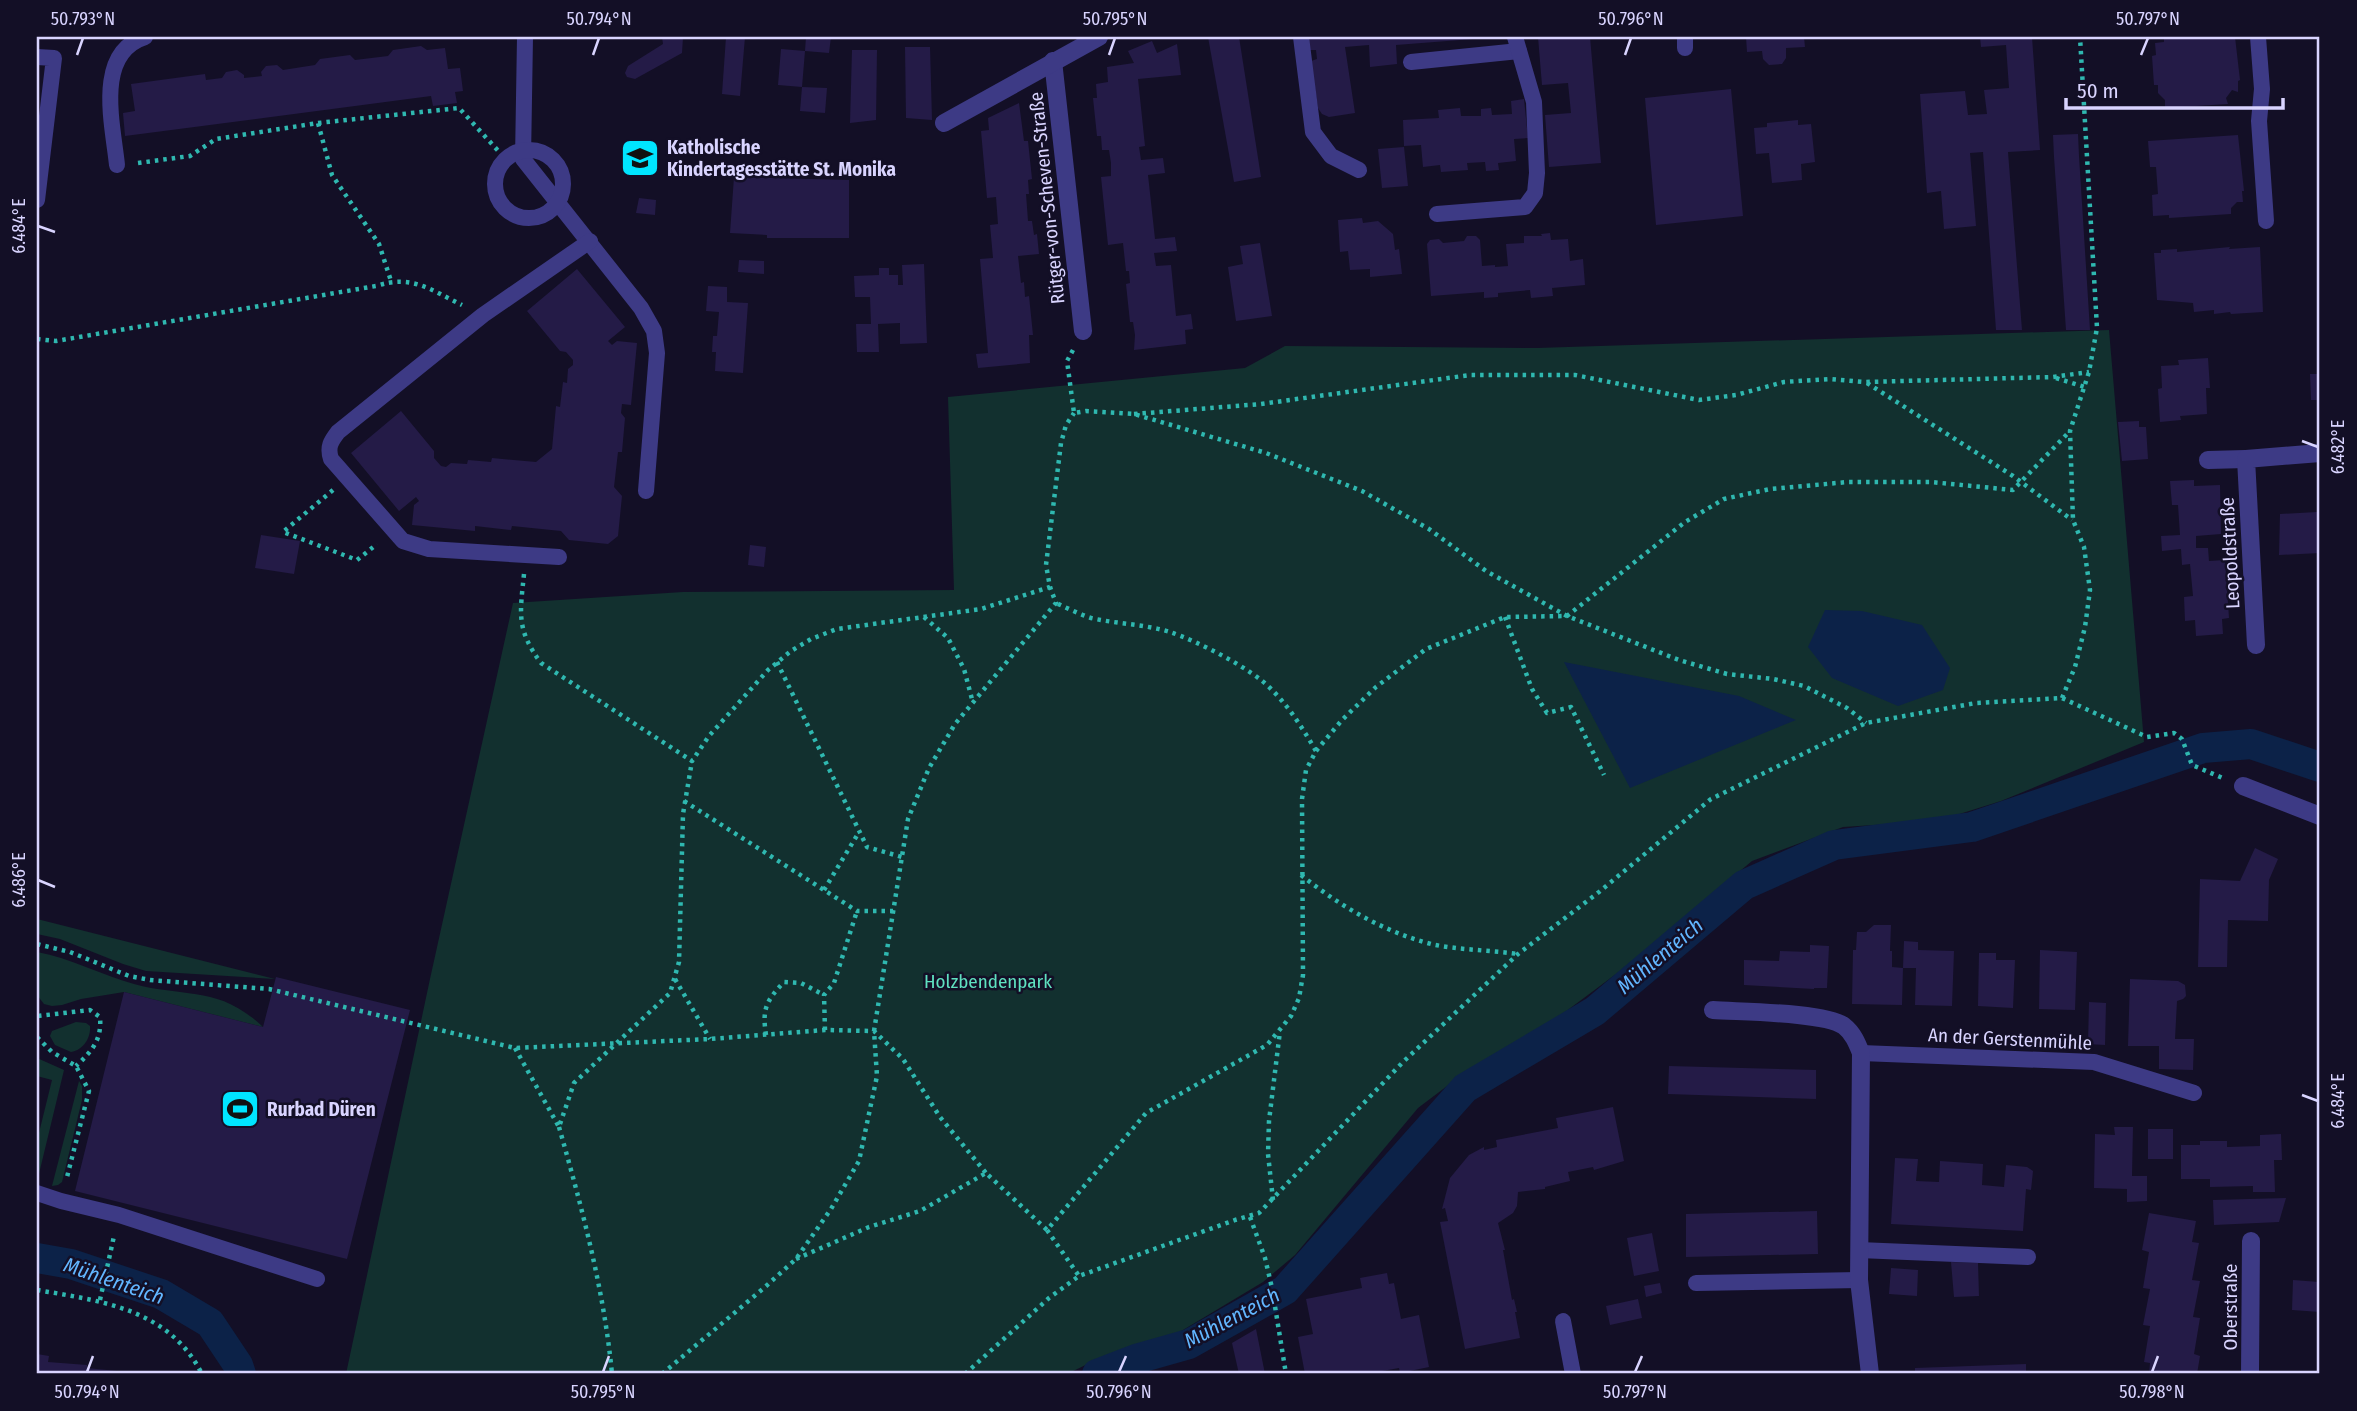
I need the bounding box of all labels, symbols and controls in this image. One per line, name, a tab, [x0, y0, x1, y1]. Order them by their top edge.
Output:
text: 50.793°N	[51, 8, 115, 30]
text: 50.794°N	[566, 8, 632, 30]
text: 50.795°N	[1083, 8, 1147, 30]
text: 50.796°N	[1598, 8, 1664, 30]
text: 50.797°N	[2116, 8, 2180, 30]
scale bar	[2066, 66, 2284, 110]
text: 50 m	[2077, 78, 2119, 104]
street label: Rütger-von-Scheven-Straße	[1024, 91, 1070, 305]
place label: Katholische Kindertagesstätte St. Monika	[667, 136, 896, 181]
school or university icon: Katholische Kindertagesstätte St. Monika	[619, 137, 661, 179]
text: 6.484°E	[8, 198, 30, 254]
text: 6.482°E	[2327, 420, 2349, 474]
street label: Leopoldstraße	[2216, 497, 2244, 609]
text: 6.486°E	[8, 852, 30, 908]
water label: Mühlenteich	[1612, 912, 1708, 1000]
park label: Holzbendenpark	[924, 970, 1052, 993]
street label: An der Gerstenmühle	[1927, 1023, 2093, 1055]
text: 6.484°E	[2327, 1073, 2349, 1129]
sports icon: Rurbad Düren	[219, 1088, 261, 1130]
place label: Rurbad Düren	[267, 1098, 376, 1121]
water label: Mühlenteich	[60, 1252, 168, 1310]
street label: Oberstraße	[2219, 1263, 2242, 1351]
water label: Mühlenteich	[1180, 1282, 1284, 1354]
text: 50.794°N	[54, 1381, 120, 1403]
text: 50.795°N	[571, 1381, 635, 1403]
text: 50.796°N	[1086, 1381, 1152, 1403]
text: 50.797°N	[1603, 1381, 1667, 1403]
text: 50.798°N	[2119, 1381, 2185, 1403]

